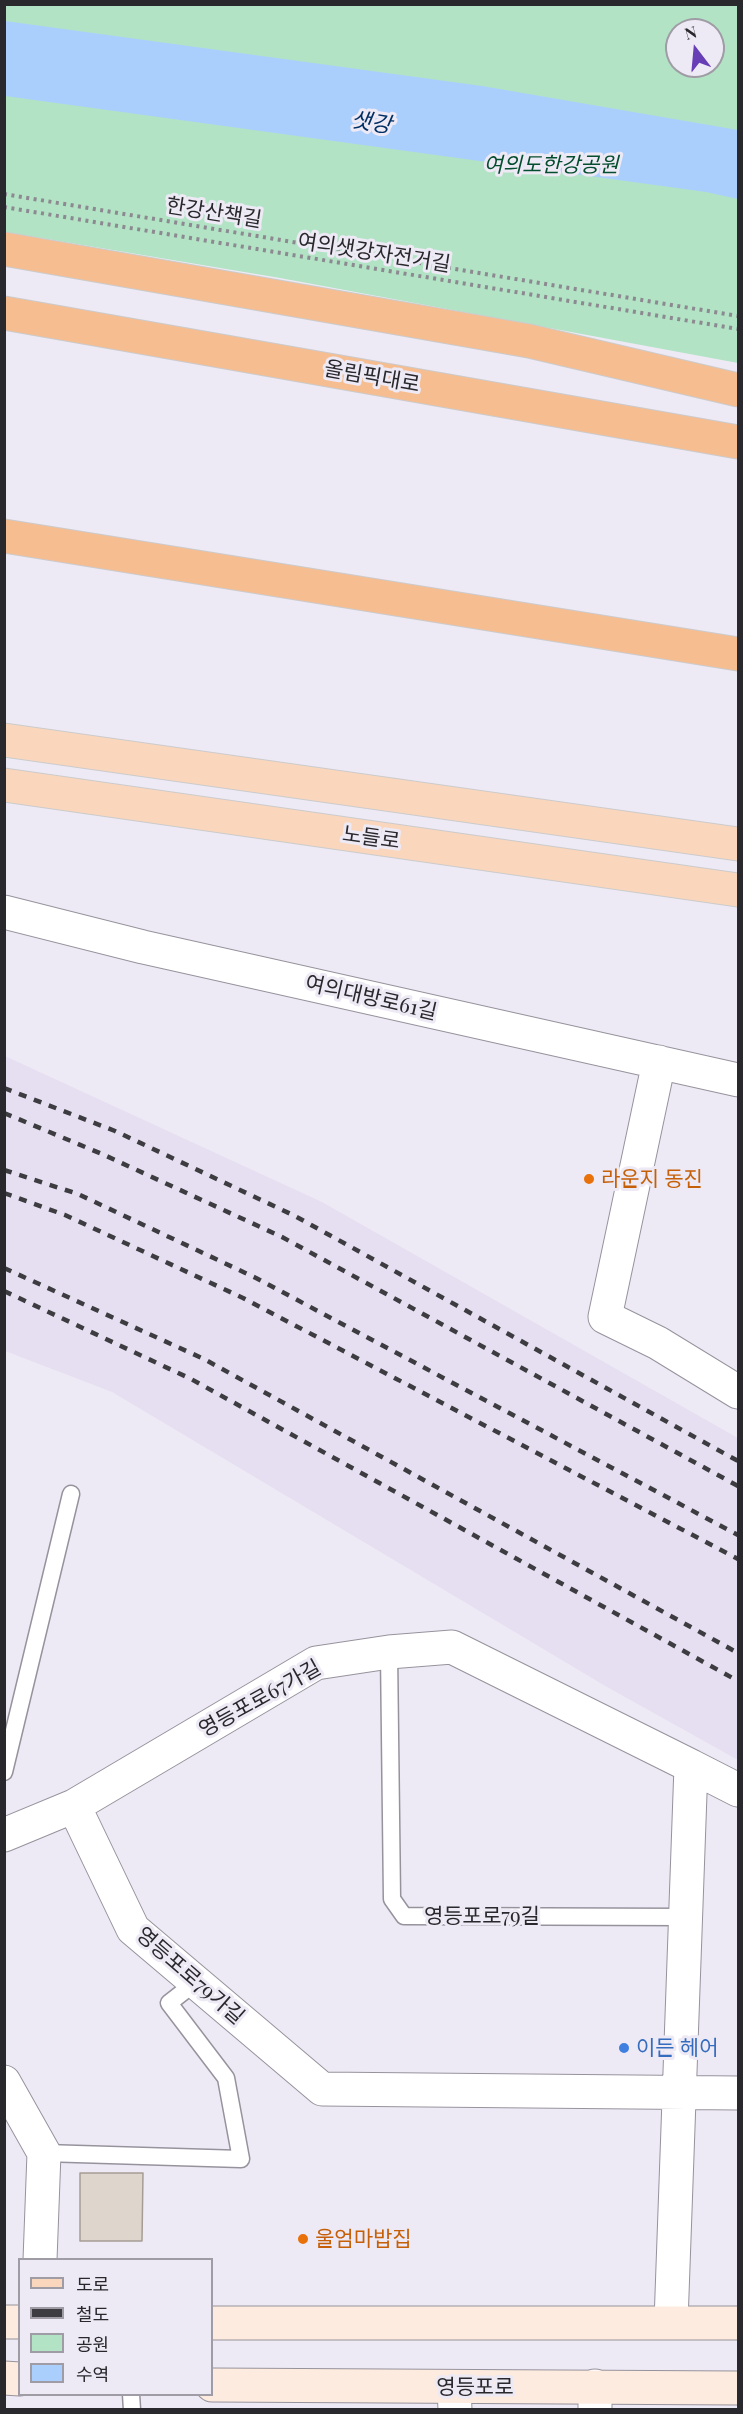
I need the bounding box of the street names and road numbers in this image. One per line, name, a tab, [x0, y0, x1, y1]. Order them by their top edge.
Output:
street label: 한강산책길	[164, 193, 264, 233]
street label: 여의샛강자전거길	[296, 228, 452, 278]
street label: 올림픽대로	[322, 356, 422, 398]
street label: 노들로	[341, 821, 401, 855]
street label: 여의대방로61길	[303, 971, 439, 1025]
street label: 영등포로67가길	[195, 1655, 325, 1743]
street label: 영등포로79길	[424, 1903, 540, 1929]
street label: 영등포로79가길	[131, 1922, 249, 2030]
street label: 영등포로	[436, 2374, 514, 2400]

